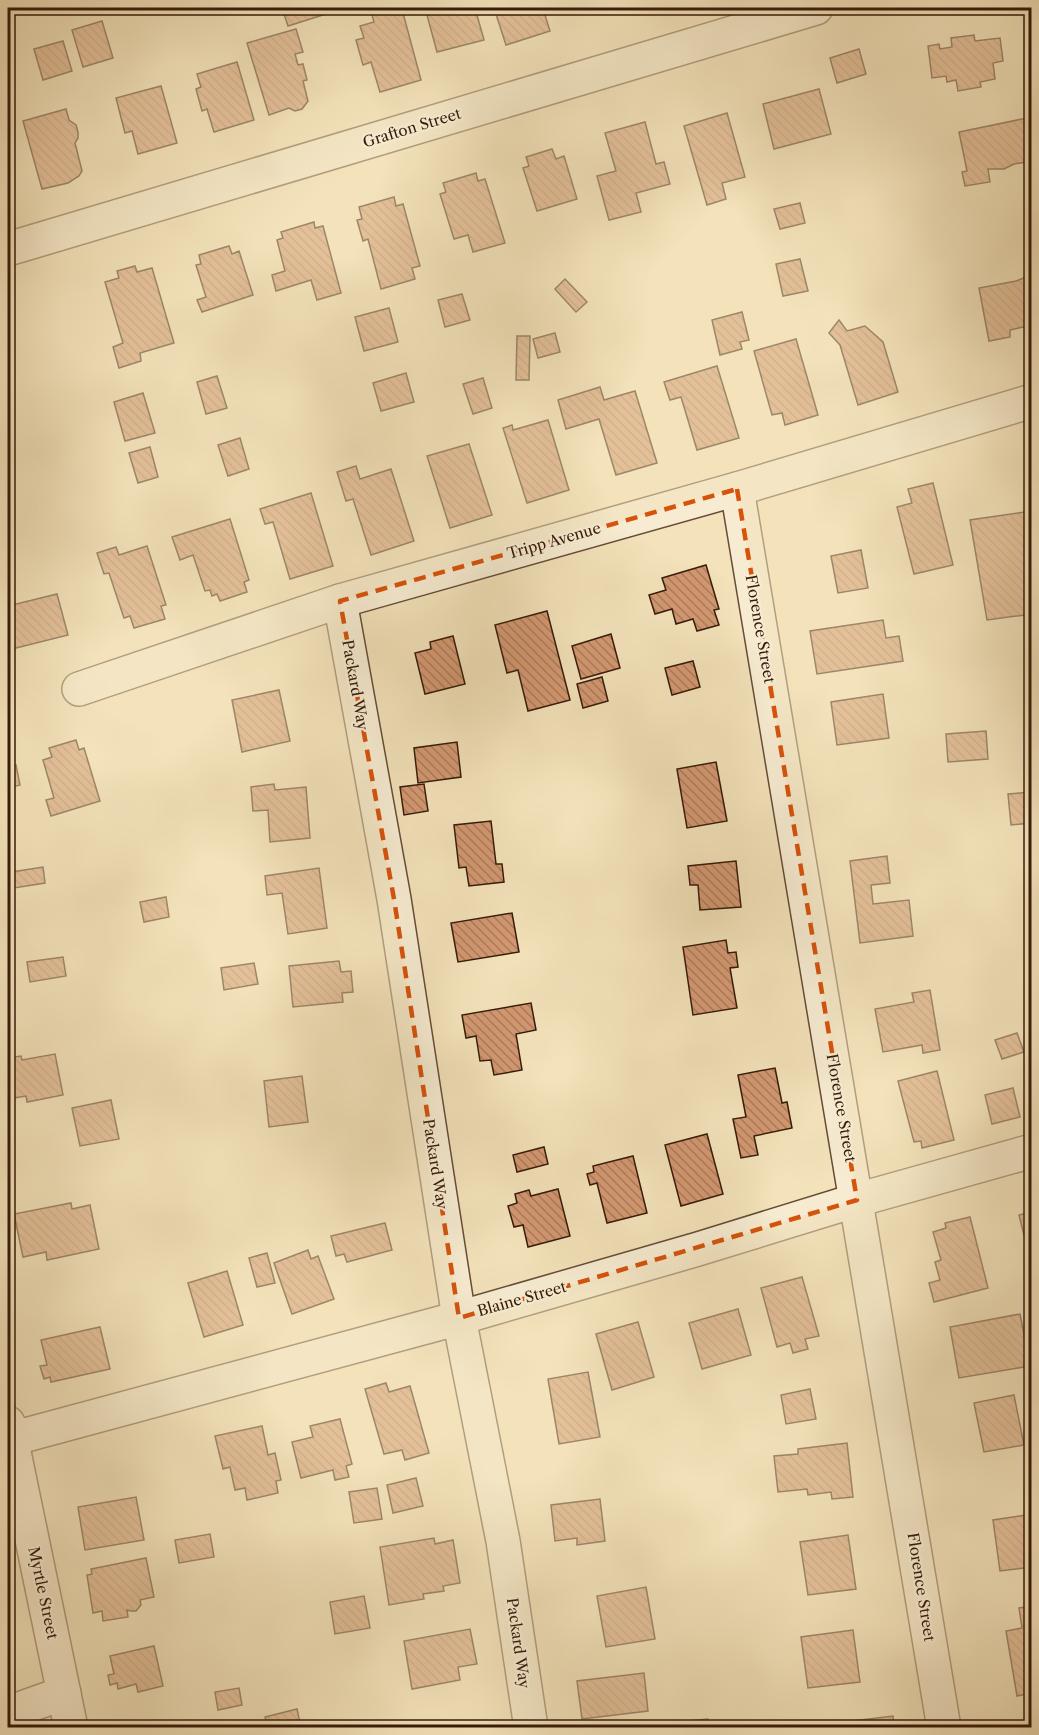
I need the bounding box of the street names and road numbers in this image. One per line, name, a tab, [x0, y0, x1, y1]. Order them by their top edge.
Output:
street label: Grafton Street	[360, 103, 464, 151]
street label: Tripp Avenue	[505, 518, 603, 563]
street label: Florence Street	[742, 573, 780, 685]
street label: Packard Way	[338, 638, 373, 732]
street label: Florence Street	[823, 1052, 861, 1164]
street label: Packard Way	[419, 1117, 452, 1211]
street label: Blaine Street	[475, 1277, 569, 1320]
street label: Florence Street	[904, 1531, 940, 1643]
street label: Myrtle Street	[24, 1545, 63, 1642]
street label: Packard Way	[503, 1596, 534, 1690]

